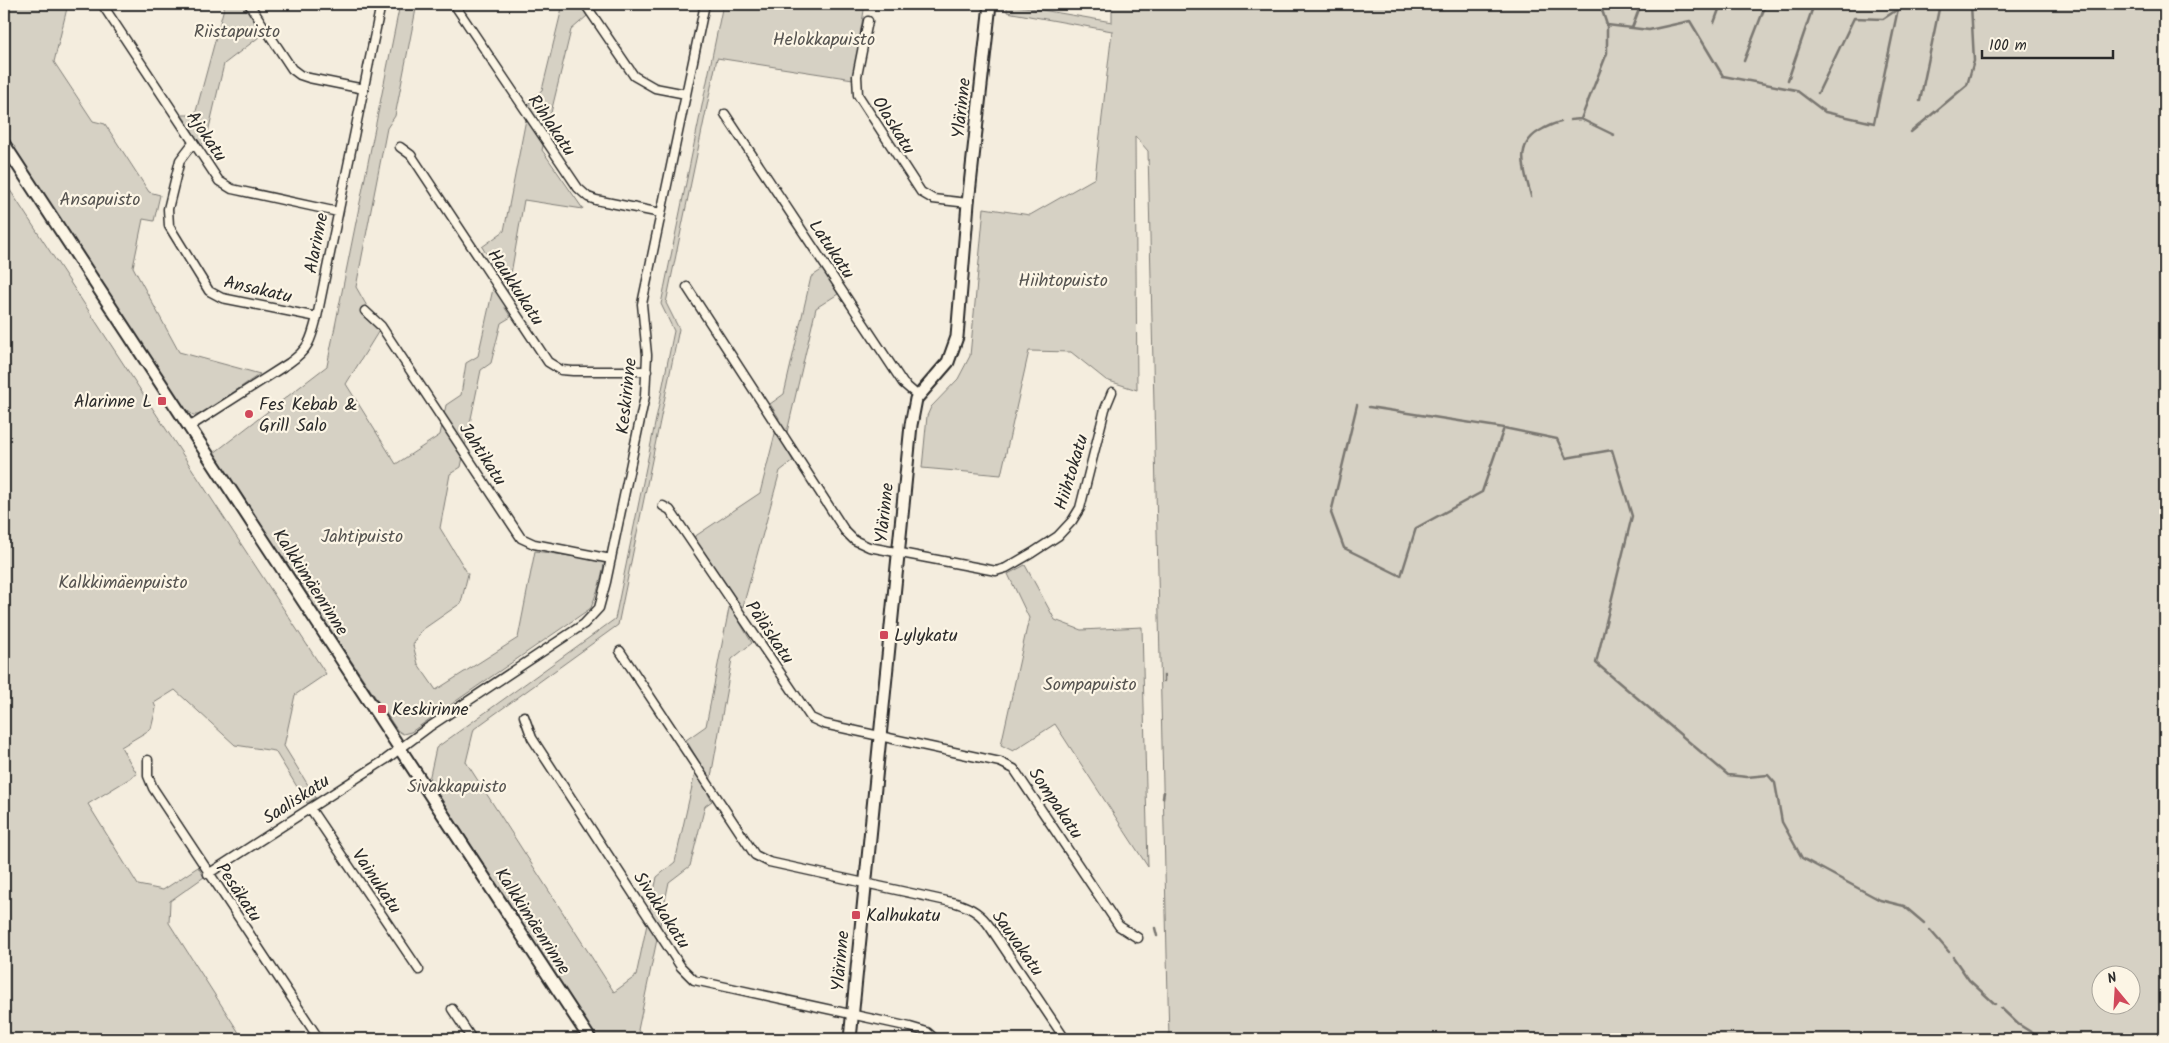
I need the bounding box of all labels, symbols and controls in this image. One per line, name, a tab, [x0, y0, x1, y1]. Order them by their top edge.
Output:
park label: Riistapuisto	[194, 18, 280, 47]
park label: Helokkapuisto	[773, 26, 875, 55]
scale bar	[1982, 28, 2113, 60]
text: 100 m	[1989, 34, 2027, 58]
street label: Ylärinne	[945, 76, 980, 140]
street label: Rihlakatu	[519, 89, 582, 163]
street label: Olaskatu	[863, 91, 922, 161]
street label: Ajokatu	[178, 105, 234, 169]
park label: Ansapuisto	[60, 186, 140, 215]
street label: Alarinne	[297, 210, 338, 276]
street label: Latukatu	[800, 214, 862, 286]
street label: Haukkukatu	[479, 243, 551, 333]
park label: Hiihtopuisto	[1018, 267, 1108, 296]
street label: Ansakatu	[221, 269, 295, 312]
street label: Keskirinne	[609, 357, 646, 436]
place label: Alarinne L	[74, 388, 152, 417]
place label: Fes Kebab & Grill Salo	[259, 391, 357, 441]
marker: Alarinne L	[156, 395, 168, 407]
marker: Fes Kebab & Grill Salo	[243, 408, 255, 420]
street label: Jahtikatu	[450, 417, 513, 492]
street label: Hiihtokatu	[1047, 431, 1098, 514]
street label: Ylärinne	[868, 481, 903, 545]
street label: Kalkkimäenrinne	[264, 523, 355, 642]
park label: Jahtipuisto	[321, 523, 403, 552]
park label: Kalkkimäenpuisto	[58, 569, 188, 598]
street label: Päläskatu	[737, 595, 801, 671]
place label: Lylykatu	[894, 622, 958, 651]
marker: Lylykatu	[878, 629, 890, 641]
park label: Sompapuisto	[1043, 671, 1137, 700]
place label: Keskirinne	[392, 696, 469, 725]
marker: Keskirinne	[376, 703, 388, 715]
street label: Sompakatu	[1020, 762, 1090, 846]
street label: Saaliskatu	[257, 767, 337, 833]
park label: Sivakkapuisto	[407, 773, 507, 802]
street label: Vainukatu	[343, 843, 408, 921]
street label: Pesäkatu	[207, 857, 269, 929]
street label: Kalkkimäenrinne	[486, 862, 577, 981]
street label: Sivakkakatu	[625, 866, 697, 956]
place label: Kalhukatu	[866, 902, 941, 931]
street label: Sauvakatu	[983, 905, 1050, 983]
marker: Kalhukatu	[850, 909, 862, 921]
street label: Ylärinne	[824, 930, 859, 993]
north arrow	[2092, 966, 2142, 1016]
text: N	[2105, 967, 2120, 990]

